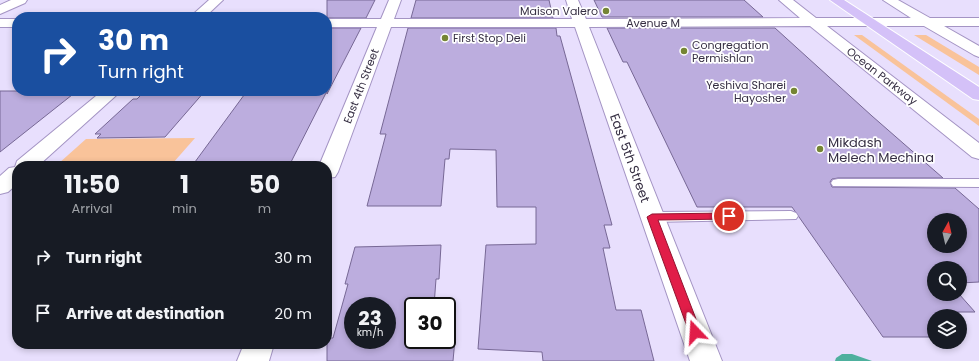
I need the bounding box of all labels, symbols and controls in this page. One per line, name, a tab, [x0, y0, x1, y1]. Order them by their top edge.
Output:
place label: Maison Valero	[520, 3, 598, 19]
marker: Maison Valero	[601, 6, 611, 16]
street label: Avenue M	[626, 15, 680, 31]
text: 30 m	[98, 21, 169, 60]
icon: right	[32, 28, 84, 80]
place label: First Stop Deli	[453, 30, 526, 46]
marker: First Stop Deli	[440, 33, 450, 43]
place label: Congregation Permishlan	[692, 37, 769, 66]
street label: Ocean Parkway	[843, 43, 921, 109]
street label: East 4th Street	[339, 46, 383, 126]
marker: Congregation Permishlan	[679, 46, 689, 56]
text: Turn right	[98, 59, 184, 84]
place label: Yeshiva Sharei Hayosher	[706, 77, 786, 106]
marker: Yeshiva Sharei Hayosher	[789, 86, 799, 96]
street label: East 5th Street	[605, 111, 655, 205]
place label: Mikdash Melech Mechina	[828, 133, 934, 167]
marker: Mikdash Melech Mechina	[815, 144, 825, 154]
text: 11:50	[64, 168, 120, 201]
text: 1	[180, 168, 189, 201]
text: 50	[249, 168, 280, 201]
text: Arrival	[72, 199, 112, 218]
text: min	[172, 199, 197, 218]
text: m	[258, 199, 271, 218]
pin	[712, 199, 746, 233]
icon: arrive	[718, 205, 740, 227]
north arrow	[927, 213, 967, 253]
map controls	[927, 213, 967, 349]
icon: right	[32, 246, 54, 268]
text: Turn right	[66, 247, 142, 268]
text: 30 m	[274, 247, 312, 268]
button: search	[927, 261, 967, 301]
speed limit sign: 30	[404, 297, 456, 349]
icon: arrive	[32, 302, 54, 324]
text: Arrive at destination	[66, 303, 224, 324]
text: 20 m	[274, 303, 312, 324]
text: 23	[358, 304, 382, 332]
button: layers	[927, 309, 967, 349]
position arrow	[674, 311, 716, 353]
text: km/h	[357, 325, 383, 340]

